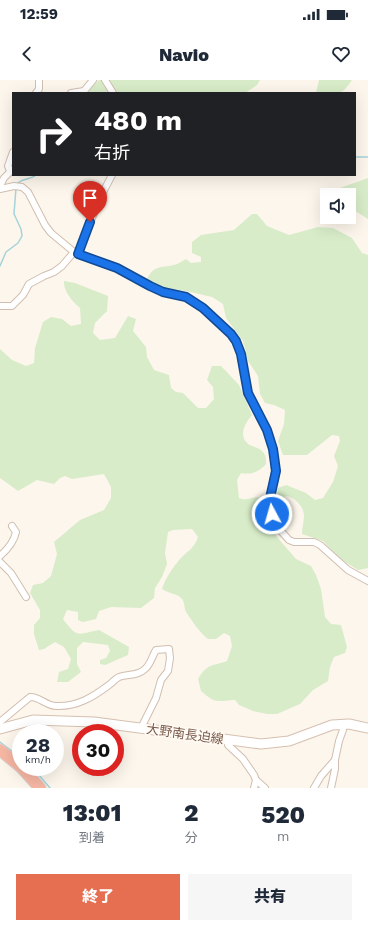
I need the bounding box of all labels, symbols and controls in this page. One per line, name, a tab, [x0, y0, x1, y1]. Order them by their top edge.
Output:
text: 12:59	[20, 5, 58, 23]
icon: back	[16, 43, 38, 65]
icon: heart	[330, 43, 352, 65]
text: Navio	[159, 44, 209, 65]
text: 480 m	[94, 104, 182, 137]
icon: right	[28, 108, 80, 160]
text: 右折	[94, 142, 130, 163]
pin	[73, 181, 107, 222]
icon: arrive	[79, 187, 101, 209]
map controls	[320, 188, 356, 224]
button: sound	[320, 188, 356, 224]
position arrow	[251, 493, 293, 535]
street label: 大野南長迫線	[145, 721, 225, 747]
speed limit sign: 30	[72, 724, 124, 776]
text: 28	[26, 733, 50, 757]
text: km/h	[25, 754, 51, 765]
text: 13:01	[63, 799, 121, 827]
text: 2	[184, 799, 199, 827]
text: 520	[261, 801, 305, 829]
text: m	[277, 829, 289, 844]
text: 到着	[79, 830, 105, 845]
text: 分	[185, 830, 198, 845]
button: 終了	[16, 874, 180, 920]
button: 共有	[188, 874, 352, 920]

